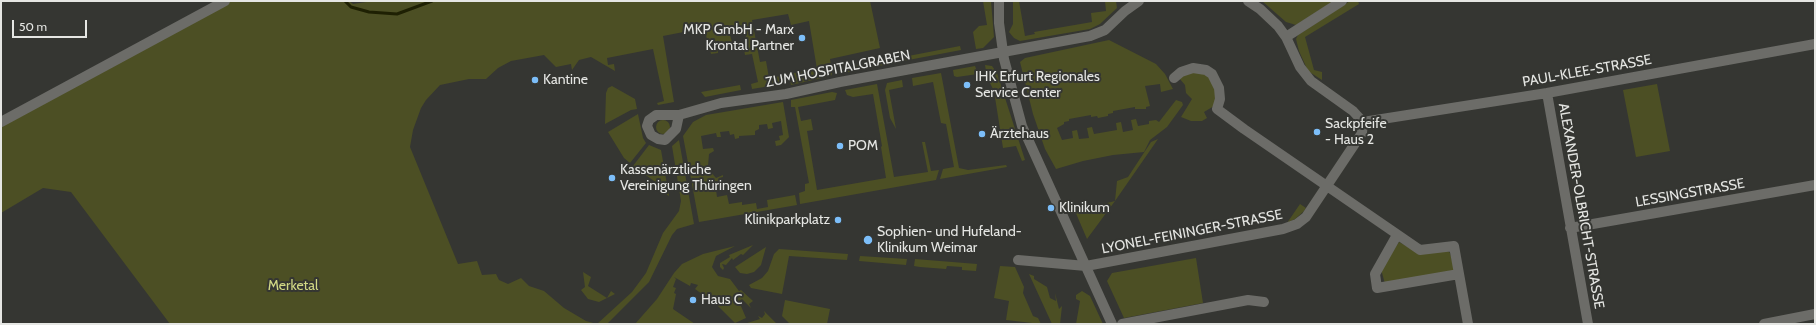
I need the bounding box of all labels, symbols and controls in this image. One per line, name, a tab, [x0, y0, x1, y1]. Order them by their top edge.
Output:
scale bar	[14, 12, 89, 38]
text: 50 m	[19, 19, 47, 34]
place label: MKP GmbH - Marx Krontal Partner	[683, 22, 794, 54]
marker: MKP GmbH - Marx Krontal Partner	[797, 33, 807, 43]
street label: ZUM HOSPITALGRABEN	[764, 47, 912, 91]
street label: PAUL-KLEE-STRASSE	[1521, 51, 1653, 91]
place label: IHK Erfurt Regionales Service Center	[975, 69, 1100, 102]
place label: Kantine	[543, 72, 588, 88]
marker: Kantine	[530, 75, 540, 85]
marker: IHK Erfurt Regionales Service Center	[962, 80, 972, 90]
street label: ALEXANDER-OLBRICHT-STRASSE	[1555, 102, 1607, 310]
place label: Sackpfeife - Haus 2	[1325, 116, 1387, 148]
place label: Ärztehaus	[990, 126, 1049, 142]
marker: Sackpfeife - Haus 2	[1312, 127, 1322, 137]
marker: Ärztehaus	[977, 129, 987, 139]
place label: POM	[848, 138, 878, 154]
marker: POM	[835, 141, 845, 151]
place label: Kassenärztliche Vereinigung Thüringen	[620, 162, 752, 194]
marker: Kassenärztliche Vereinigung Thüringen	[607, 173, 617, 183]
street label: LESSINGSTRASSE	[1634, 175, 1746, 211]
place label: Klinikum	[1059, 200, 1110, 216]
marker: Klinikum	[1046, 203, 1056, 213]
street label: LYONEL-FEININGER-STRASSE	[1100, 206, 1284, 258]
place label: Klinikparkplatz	[745, 212, 830, 228]
marker: Klinikparkplatz	[833, 215, 843, 225]
place label: Sophien- und Hufeland- Klinikum Weimar	[877, 224, 1022, 256]
marker: Sophien- und Hufeland- Klinikum Weimar	[862, 234, 874, 246]
park label: Merketal	[268, 278, 318, 294]
place label: Haus C	[701, 292, 742, 308]
marker: Haus C	[688, 295, 698, 305]

